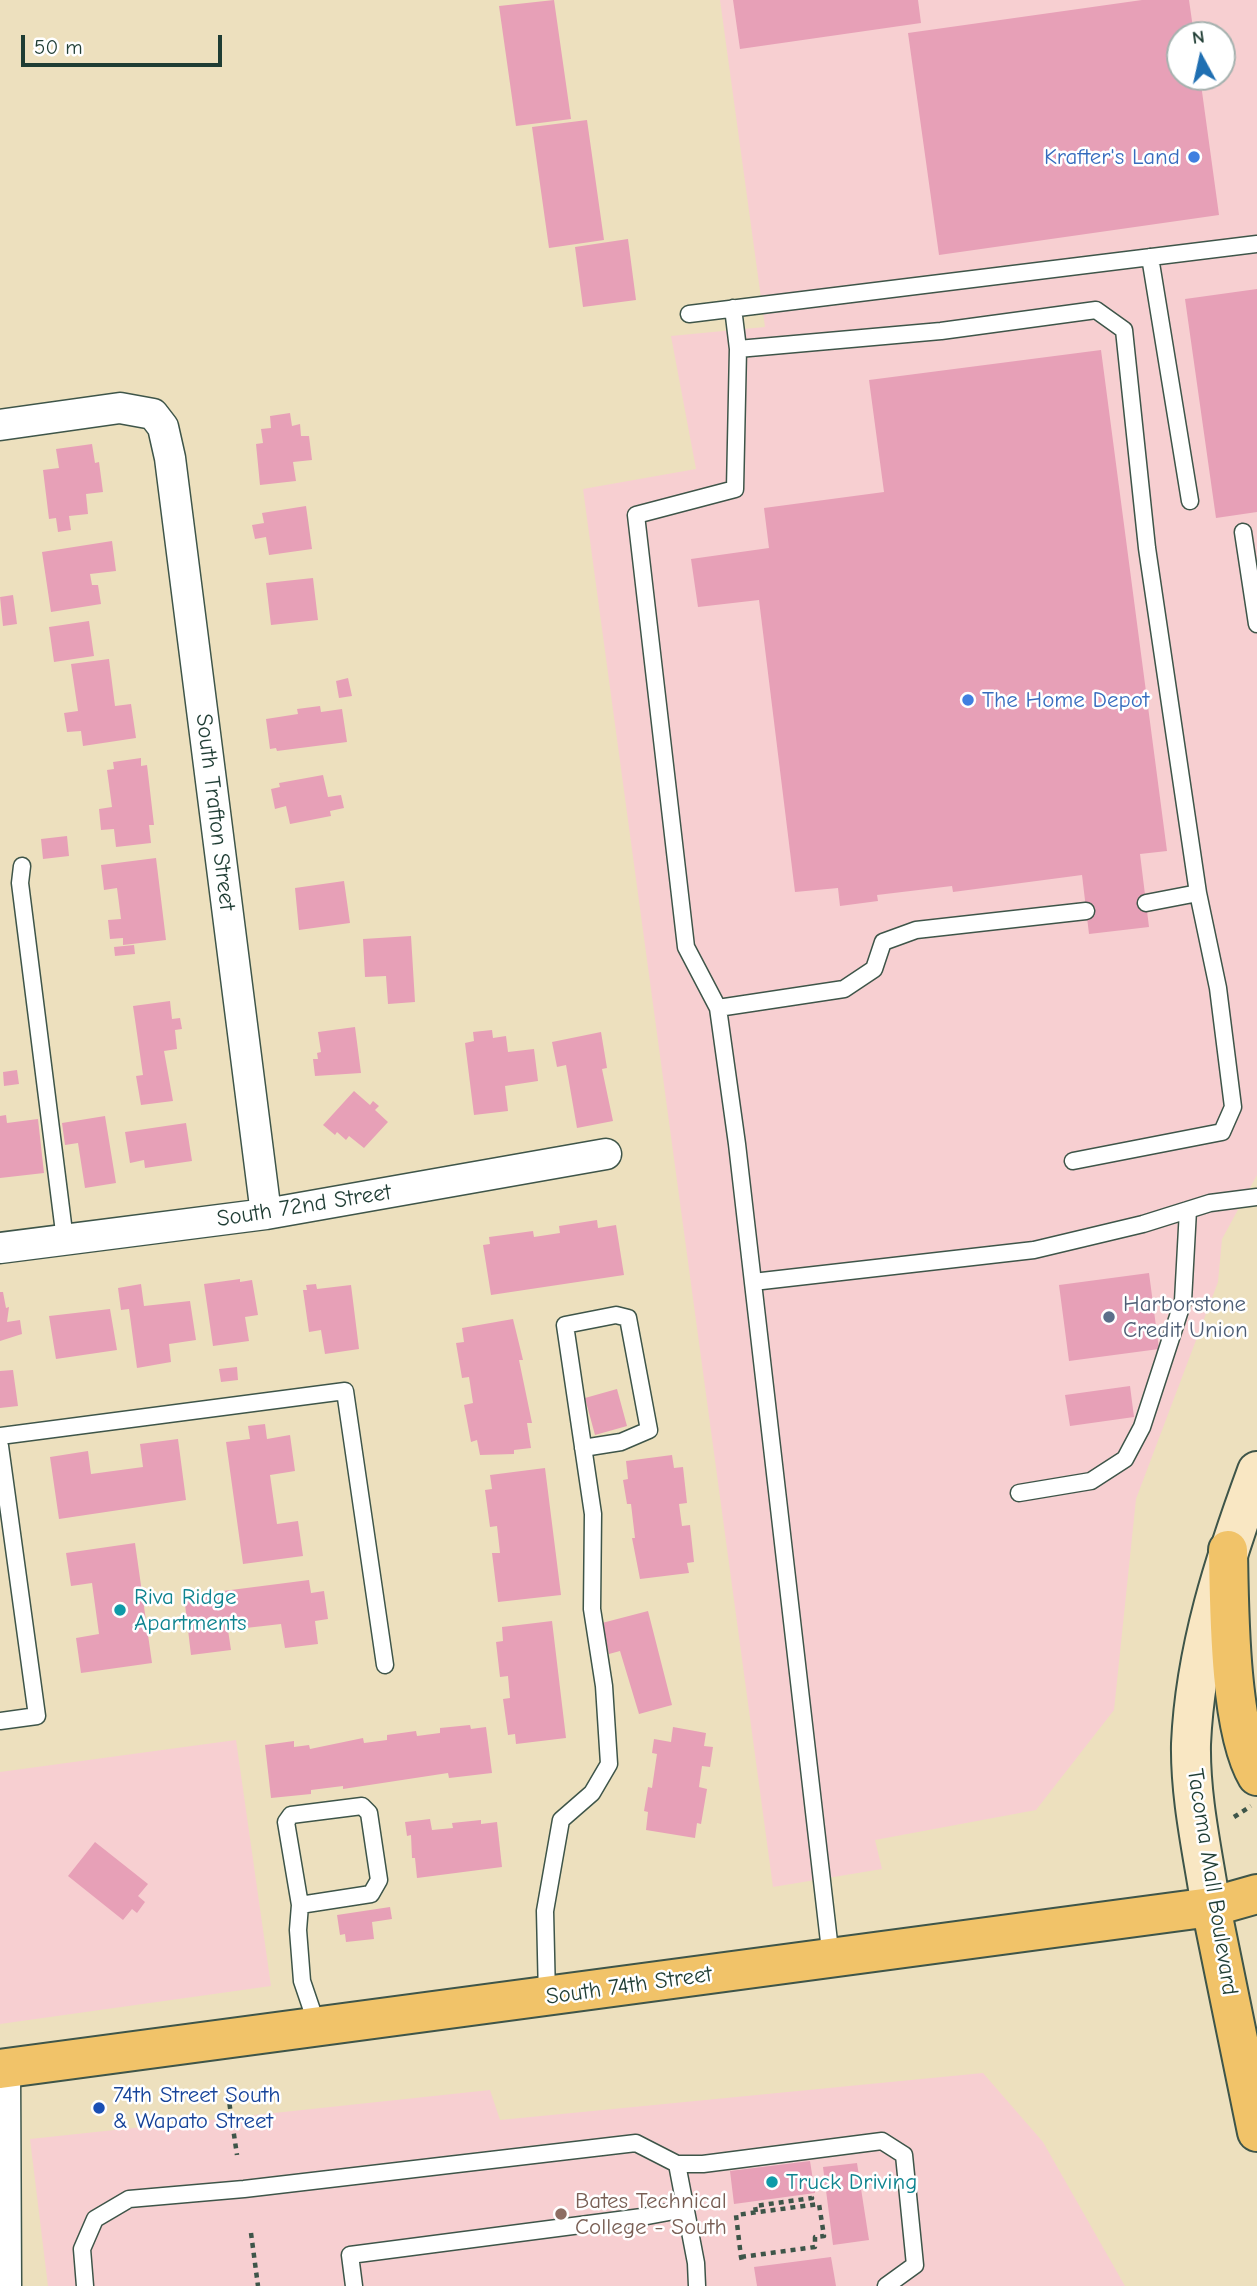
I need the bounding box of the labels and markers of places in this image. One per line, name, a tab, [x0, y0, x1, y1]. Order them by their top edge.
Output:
place label: Krafter's Land	[1044, 143, 1180, 171]
marker: Krafter's Land	[1186, 149, 1202, 165]
place label: The Home Depot	[982, 686, 1149, 714]
marker: The Home Depot	[960, 692, 976, 708]
place label: Harborstone Credit Union	[1123, 1290, 1248, 1344]
marker: Harborstone Credit Union	[1101, 1309, 1117, 1325]
place label: Riva Ridge Apartments	[134, 1583, 247, 1637]
marker: Riva Ridge Apartments	[112, 1602, 128, 1618]
place label: 74th Street South & Wapato Street	[113, 2081, 281, 2135]
marker: 74th Street South & Wapato Street	[91, 2100, 107, 2116]
place label: Truck Driving	[786, 2168, 917, 2196]
marker: Truck Driving	[764, 2174, 780, 2190]
place label: Bates Technical College - South	[575, 2187, 727, 2241]
marker: Bates Technical College - South	[553, 2206, 569, 2222]

